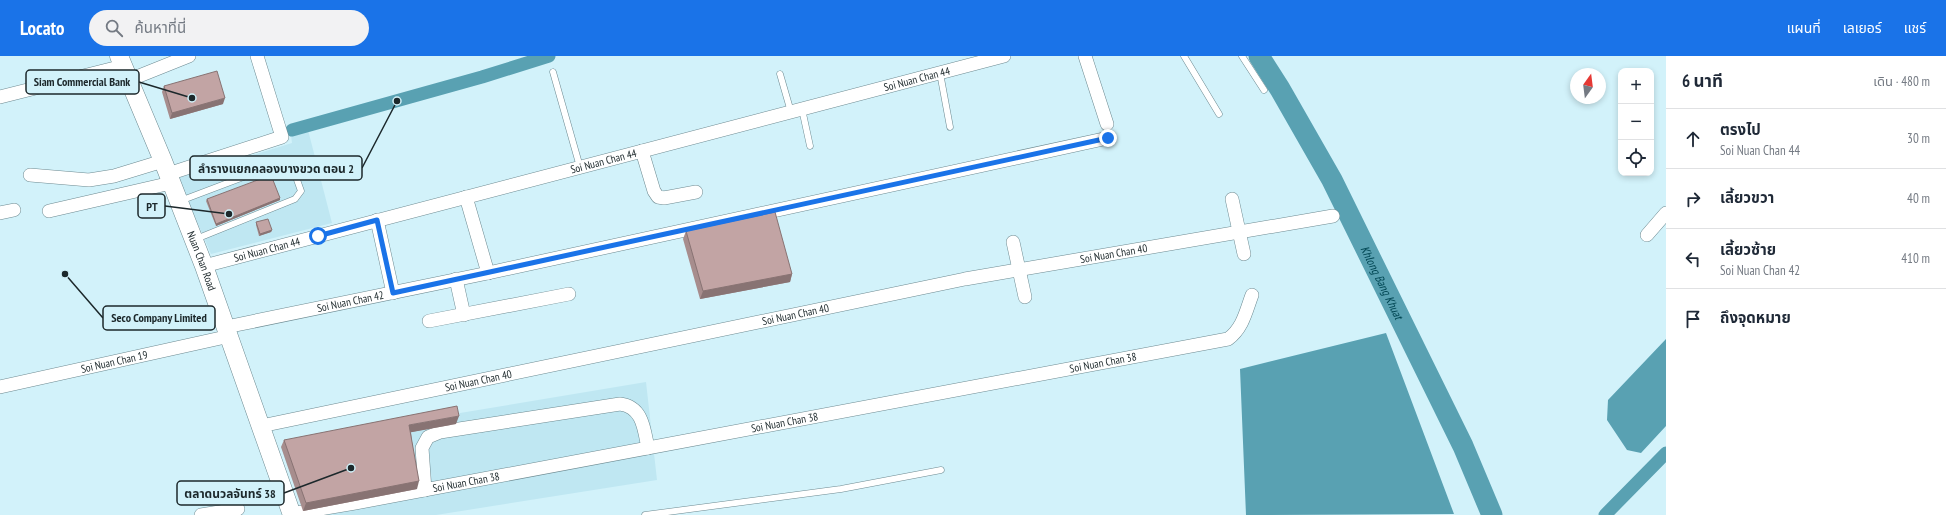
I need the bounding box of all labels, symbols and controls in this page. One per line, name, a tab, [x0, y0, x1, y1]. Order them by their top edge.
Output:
search box	[89, 10, 369, 46]
text: Locato	[20, 16, 65, 40]
icon: search	[103, 17, 125, 39]
text: ค้นหาที่นี่	[135, 18, 186, 37]
text: แผนที่	[1787, 19, 1821, 37]
text: เลเยอร์	[1843, 19, 1882, 37]
text: แชร์	[1904, 19, 1926, 37]
street label: Soi Nuan Chan 44	[882, 63, 952, 94]
north arrow	[1570, 68, 1606, 104]
map controls	[1618, 68, 1654, 176]
button: +	[1618, 68, 1654, 104]
callout: Siam Commercial Bank	[26, 70, 139, 94]
text: 6 นาที	[1682, 70, 1723, 92]
text: เดิน · 480 m	[1873, 73, 1930, 90]
text: Siam Commercial Bank	[34, 74, 130, 89]
button: −	[1618, 104, 1654, 140]
text: ตรงไป	[1720, 120, 1761, 139]
icon: ahead	[1682, 128, 1704, 150]
route end	[1099, 129, 1117, 147]
text: 30 m	[1907, 130, 1930, 147]
button: locate	[1618, 140, 1654, 176]
text: Soi Nuan Chan 44	[1720, 142, 1800, 159]
street label: Soi Nuan Chan 44	[569, 146, 638, 177]
callout: ลำรางแยกคลองบางขวด ตอน 2	[190, 156, 362, 180]
text: ลำรางแยกคลองบางขวด ตอน 2	[198, 161, 354, 176]
icon: right	[1682, 188, 1704, 210]
text: เลี้ยวขวา	[1720, 188, 1774, 207]
text: 40 m	[1907, 190, 1930, 207]
callout: PT	[138, 194, 165, 218]
text: PT	[146, 199, 158, 214]
route start	[309, 227, 327, 245]
street label: Nuan Chan Road	[184, 229, 219, 293]
street label: Soi Nuan Chan 44	[232, 234, 302, 265]
text: เลี้ยวซ้าย	[1720, 240, 1776, 259]
street label: Soi Nuan Chan 40	[1079, 241, 1148, 266]
water label: Khlong Bang Khuat	[1358, 243, 1408, 323]
icon: left	[1682, 248, 1704, 270]
text: 410 m	[1901, 250, 1930, 267]
text: Soi Nuan Chan 42	[1720, 262, 1800, 279]
street label: Soi Nuan Chan 42	[316, 288, 385, 315]
street label: Soi Nuan Chan 40	[761, 301, 830, 328]
callout: Seco Company Limited	[103, 306, 215, 330]
icon: arrive	[1682, 308, 1704, 330]
text: ถึงจุดหมาย	[1720, 308, 1791, 327]
text: Seco Company Limited	[111, 310, 207, 325]
street label: Soi Nuan Chan 19	[80, 347, 149, 376]
street label: Soi Nuan Chan 38	[1068, 349, 1138, 376]
street label: Soi Nuan Chan 40	[444, 367, 513, 394]
street label: Soi Nuan Chan 38	[750, 409, 819, 435]
street label: Soi Nuan Chan 38	[431, 469, 501, 495]
callout: ตลาดนวลจันทร์ 38	[177, 481, 284, 505]
text: ตลาดนวลจันทร์ 38	[184, 486, 276, 501]

